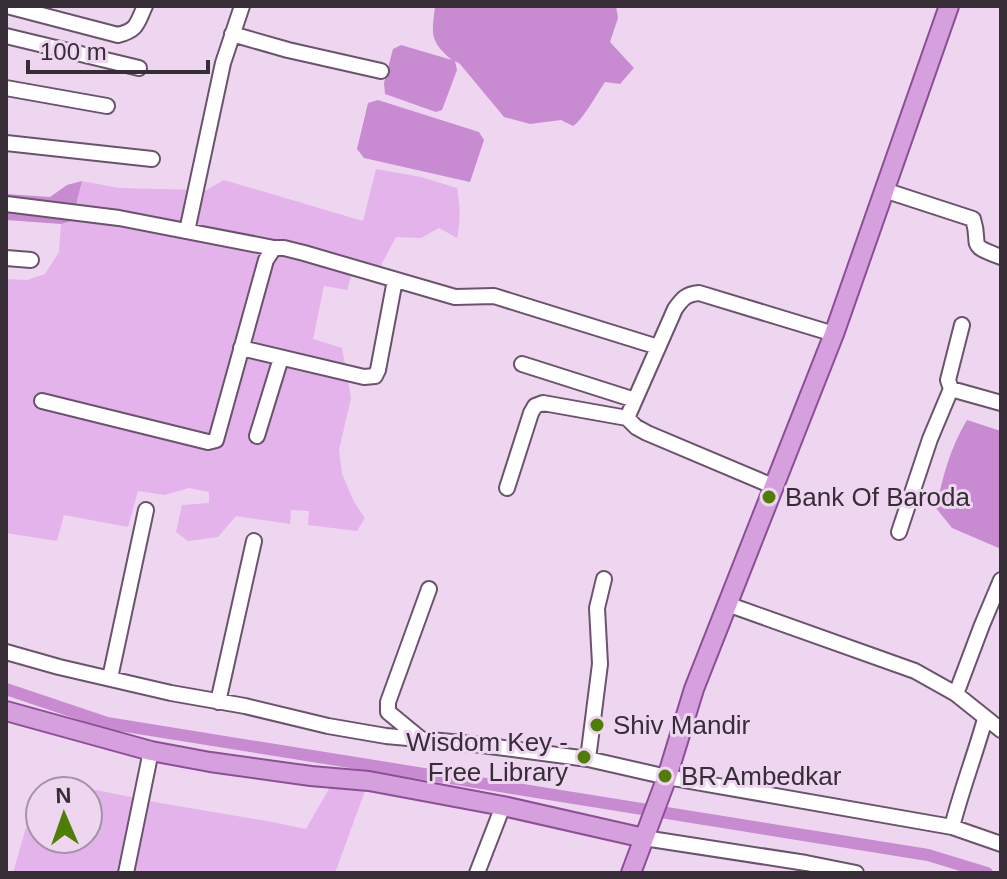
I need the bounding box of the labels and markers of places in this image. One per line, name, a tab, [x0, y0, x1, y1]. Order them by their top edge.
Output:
place label: Bank Of Baroda	[785, 482, 971, 512]
marker: Bank Of Baroda	[760, 488, 778, 506]
place label: Shiv Mandir	[613, 710, 751, 740]
marker: Shiv Mandir	[588, 716, 606, 734]
place label: Wisdom Key - Free Library	[406, 727, 568, 787]
marker: Wisdom Key - Free Library	[575, 748, 593, 766]
place label: BR Ambedkar	[681, 761, 842, 791]
marker: BR Ambedkar	[656, 767, 674, 785]

